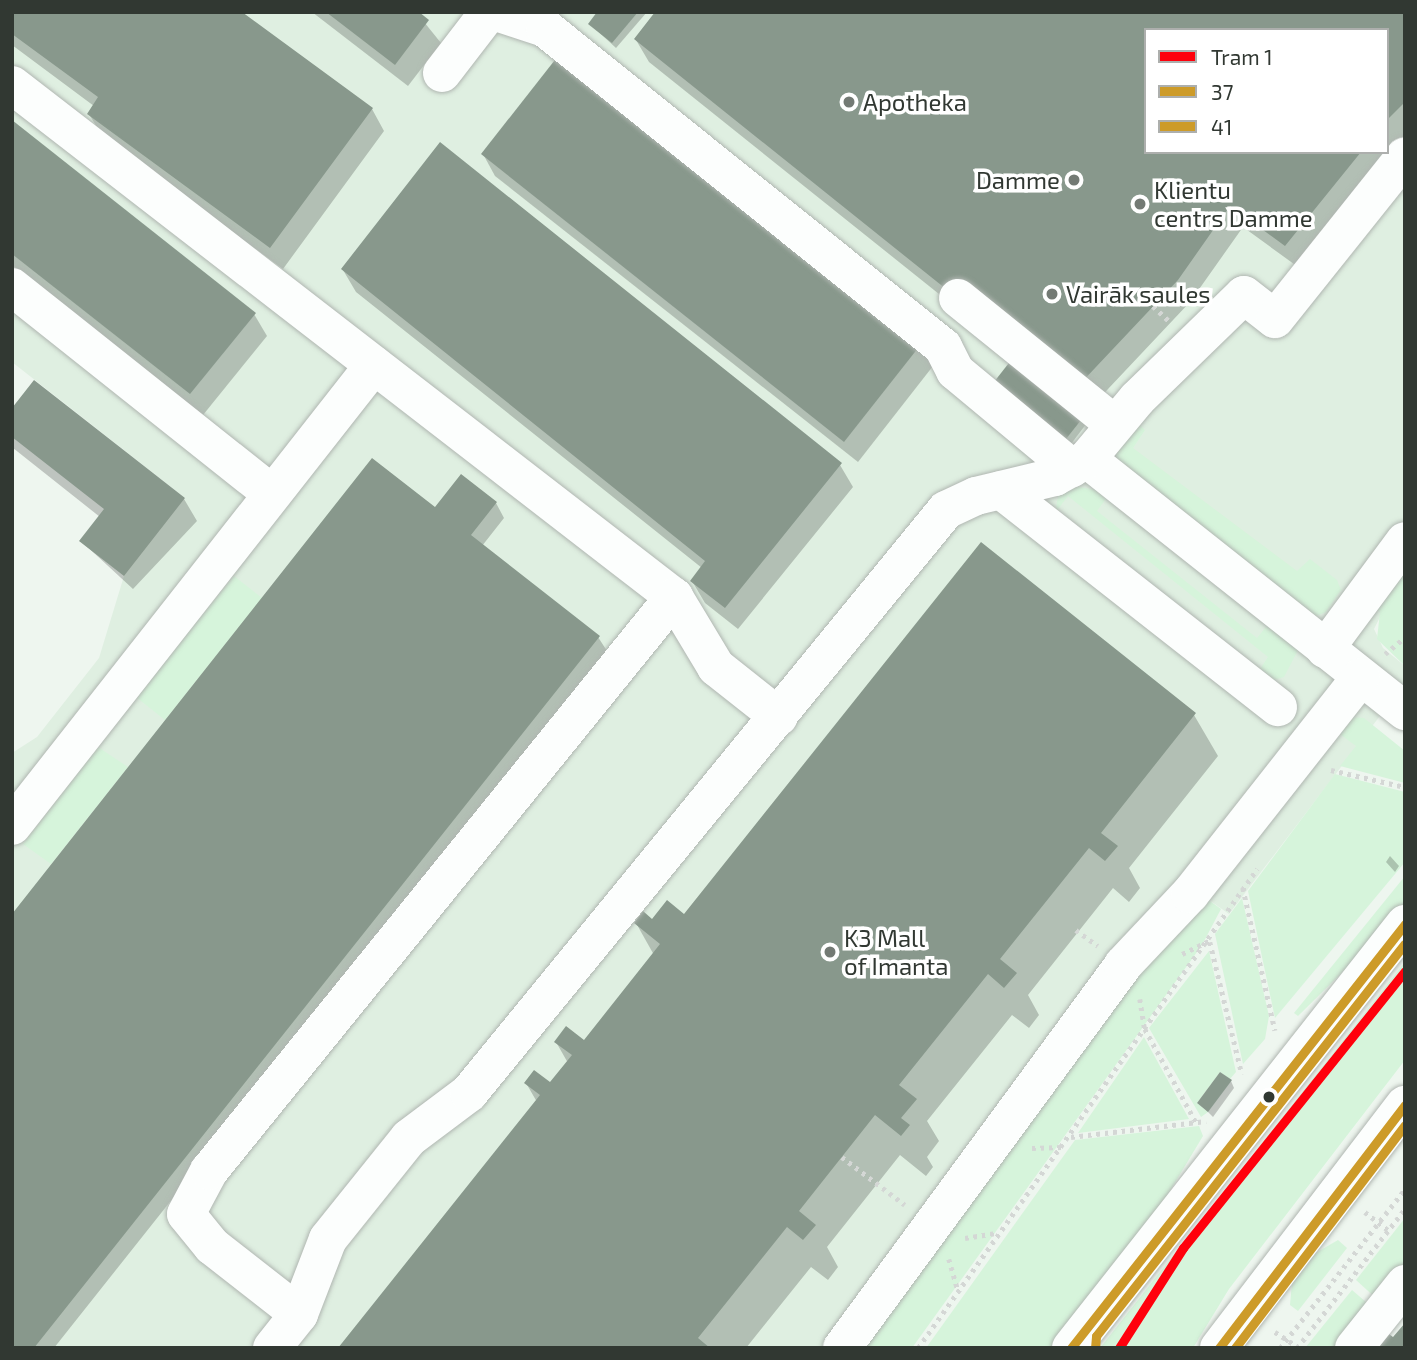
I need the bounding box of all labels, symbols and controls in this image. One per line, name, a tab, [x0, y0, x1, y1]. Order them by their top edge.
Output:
legend	[1144, 28, 1389, 154]
text: Tram 1	[1211, 44, 1273, 69]
text: 37	[1211, 79, 1233, 104]
place label: Apotheka	[863, 88, 967, 116]
marker: Apotheka	[841, 94, 857, 110]
text: 41	[1211, 114, 1232, 139]
place label: Damme	[976, 166, 1060, 194]
marker: Damme	[1066, 172, 1082, 188]
place label: Klientu centrs Damme	[1154, 176, 1313, 232]
marker: Klientu centrs Damme	[1132, 196, 1148, 212]
place label: Vairāk saules	[1066, 280, 1211, 308]
marker: Vairāk saules	[1044, 286, 1060, 302]
place label: K3 Mall of Imanta	[844, 924, 949, 980]
marker: K3 Mall of Imanta	[822, 944, 838, 960]
unlabelled marker	[1262, 1090, 1276, 1104]

